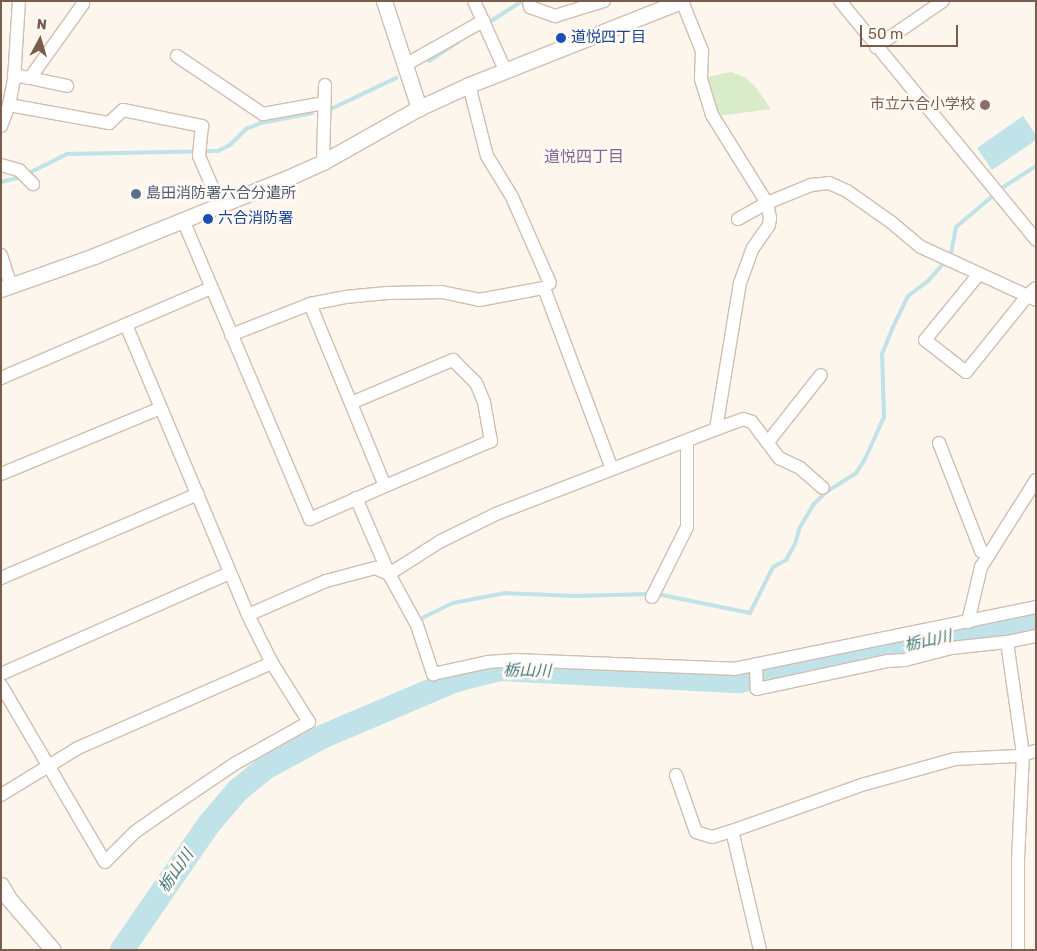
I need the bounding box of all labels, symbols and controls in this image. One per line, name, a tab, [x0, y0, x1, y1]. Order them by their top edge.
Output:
north arrow	[15, 15, 65, 65]
scale bar	[862, 15, 960, 47]
text: N	[36, 16, 48, 34]
text: 50 m	[868, 25, 903, 43]
place label: 道悦四丁目	[571, 29, 646, 47]
marker: 道悦四丁目	[555, 32, 567, 44]
place label: 市立六合小学校	[870, 96, 975, 114]
marker: 市立六合小学校	[979, 99, 991, 111]
district label: 道悦四丁目	[544, 147, 624, 167]
place label: 島田消防署六合分遣所	[146, 185, 296, 203]
marker: 島田消防署六合分遣所	[130, 188, 142, 200]
place label: 六合消防署	[218, 210, 293, 228]
marker: 六合消防署	[202, 213, 214, 225]
water label: 栃山川	[903, 627, 953, 655]
water label: 栃山川	[503, 661, 551, 681]
water label: 栃山川	[154, 846, 198, 896]

